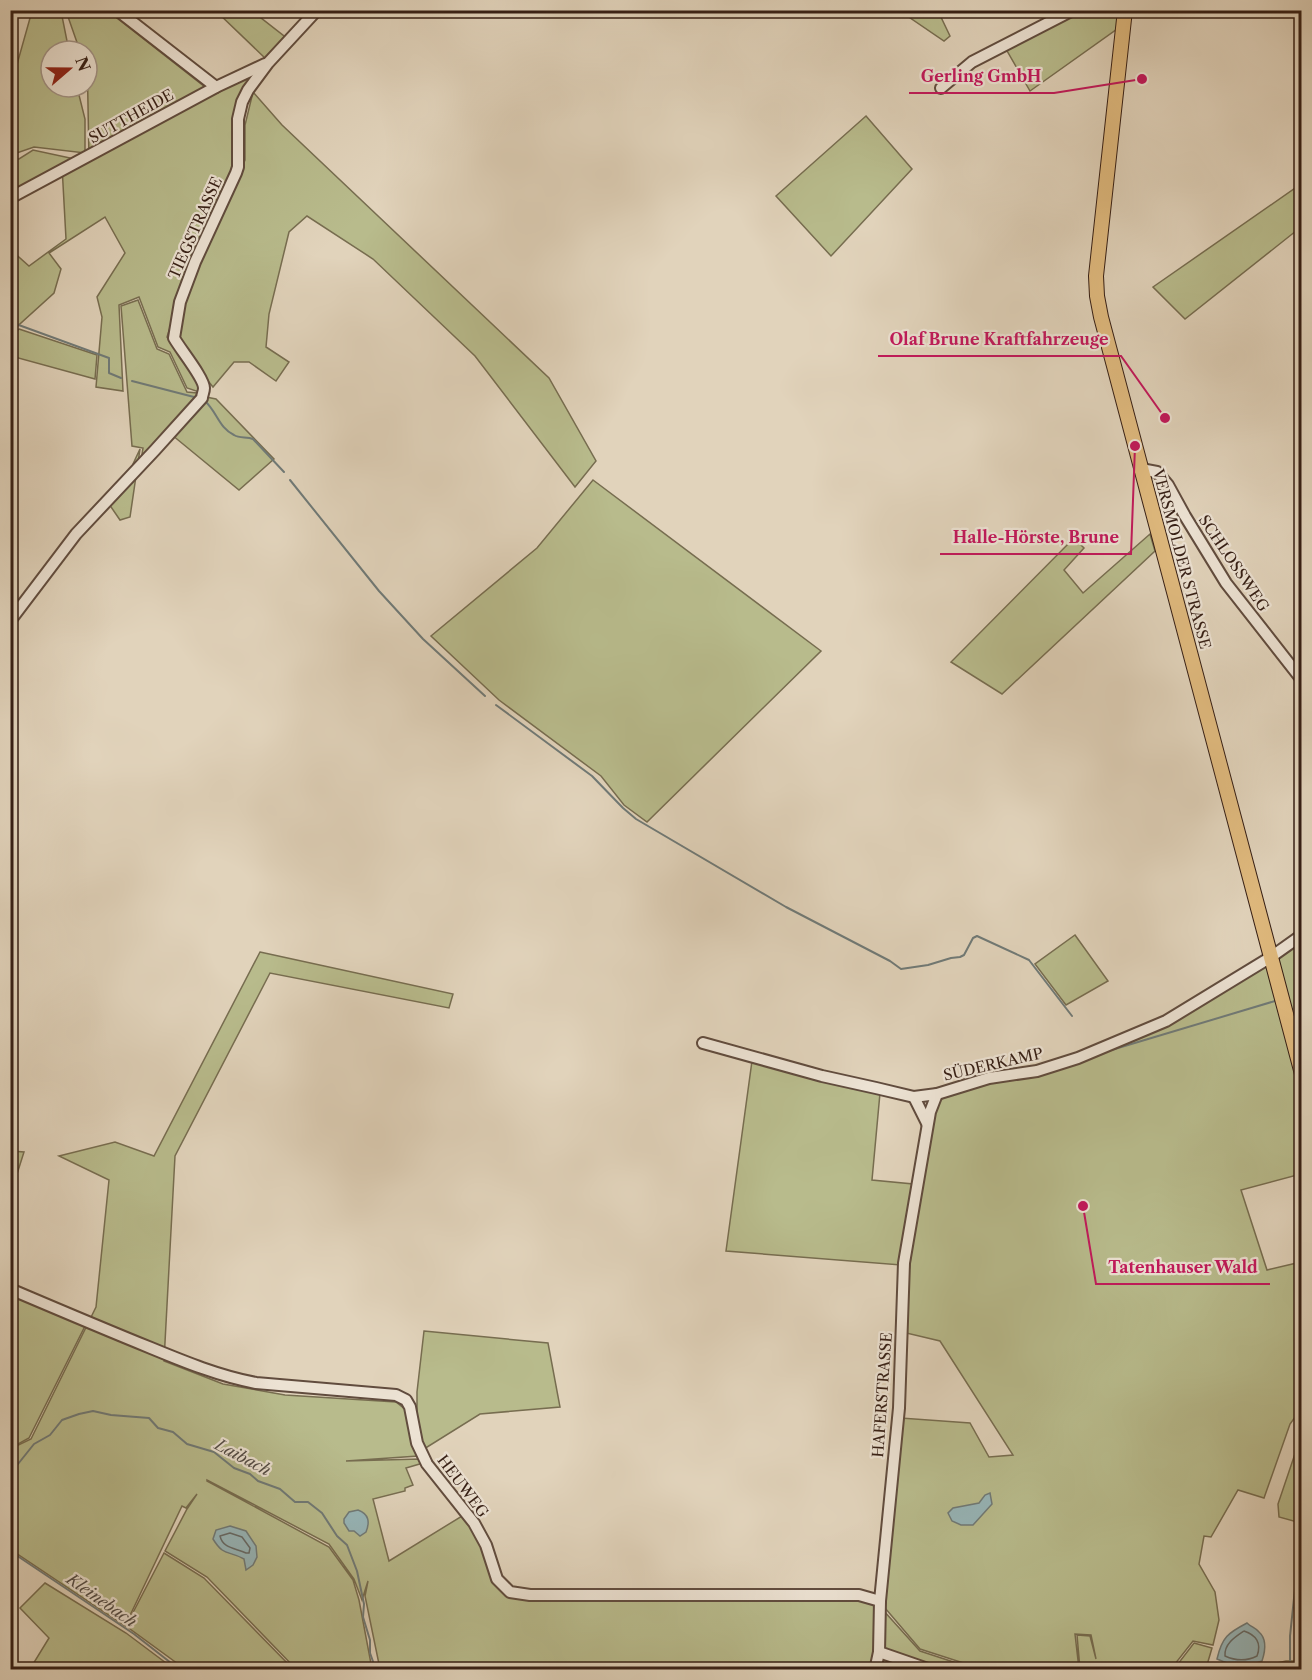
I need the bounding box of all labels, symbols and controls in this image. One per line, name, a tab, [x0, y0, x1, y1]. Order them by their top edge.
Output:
north arrow	[39, 39, 99, 99]
text: N	[71, 54, 95, 74]
callout: Gerling GmbH	[909, 59, 1054, 93]
text: Gerling GmbH	[921, 66, 1041, 86]
street label: SUTTHEIDE	[85, 85, 177, 147]
street label: TIEGSTRASSE	[164, 174, 226, 282]
callout: Olaf Brune Kraftfahrzeuge	[878, 322, 1121, 356]
text: Olaf Brune Kraftfahrzeuge	[889, 329, 1109, 349]
street label: VERSMOLDER STRASSE	[1149, 466, 1215, 651]
street label: SCHLOSSWEG	[1195, 511, 1273, 615]
callout: Halle-Hörste, Brune	[940, 520, 1131, 554]
text: Halle-Hörste, Brune	[953, 527, 1120, 547]
street label: SÜDERKAMP	[941, 1043, 1045, 1085]
callout: Tatenhauser Wald	[1096, 1250, 1270, 1284]
text: Tatenhauser Wald	[1108, 1257, 1258, 1277]
street label: HAFERSTRASSE	[868, 1332, 896, 1458]
water label: Laibach	[210, 1433, 274, 1480]
street label: HEUWEG	[433, 1451, 493, 1521]
water label: Kleinebach	[62, 1568, 141, 1631]

